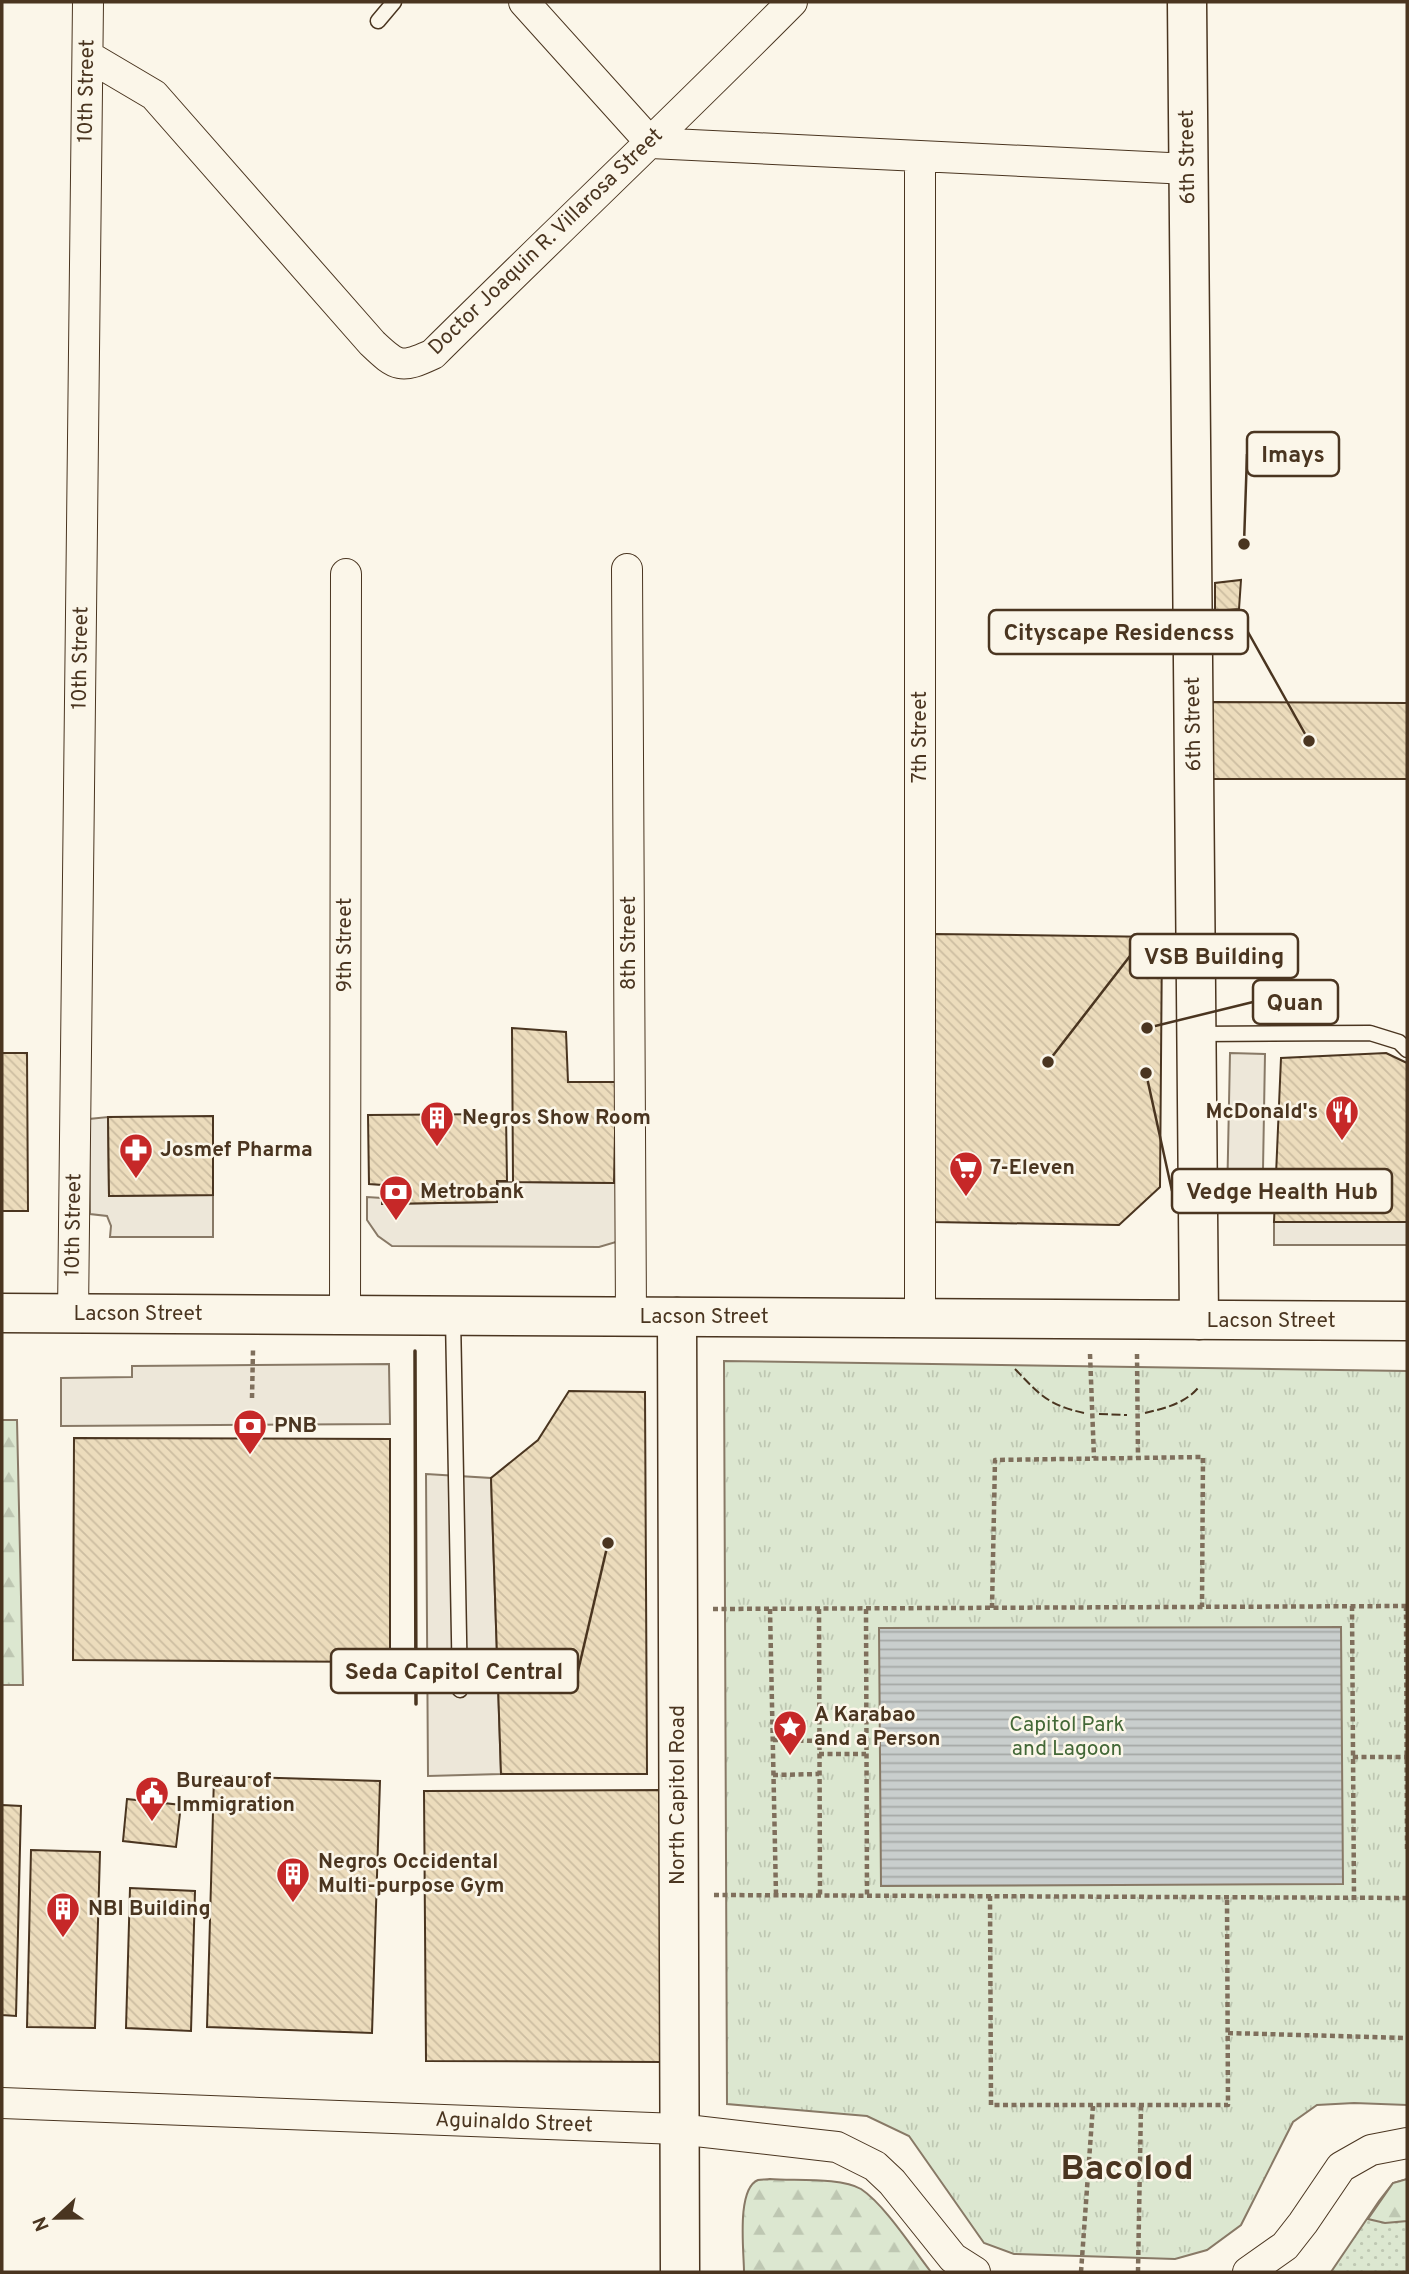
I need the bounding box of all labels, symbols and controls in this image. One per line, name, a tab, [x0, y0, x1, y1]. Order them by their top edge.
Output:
street label: 10th Street	[73, 39, 101, 143]
street label: 6th Street	[1174, 109, 1202, 205]
street label: Doctor Joaquin R. Villarosa Street	[423, 123, 669, 361]
callout: Imays	[1247, 432, 1339, 476]
text: Imays	[1261, 442, 1325, 471]
street label: 10th Street	[67, 606, 95, 710]
callout: Cityscape Residencss	[989, 610, 1248, 654]
text: Cityscape Residencss	[1003, 620, 1235, 649]
street label: 6th Street	[1180, 676, 1208, 772]
street label: 7th Street	[907, 691, 934, 783]
street label: 8th Street	[616, 896, 643, 990]
street label: 9th Street	[332, 898, 359, 992]
callout: VSB Building	[1130, 934, 1298, 978]
text: VSB Building	[1144, 944, 1284, 973]
callout: Quan	[1253, 980, 1338, 1024]
text: Quan	[1267, 990, 1323, 1019]
restaurant icon: McDonald's	[1323, 1093, 1361, 1142]
building icon: Negros Show Room	[418, 1099, 456, 1148]
place label: McDonald's	[1205, 1099, 1318, 1126]
place label: Negros Show Room	[462, 1105, 651, 1132]
pharmacy icon: Josmef Pharma	[117, 1131, 155, 1180]
place label: Josmef Pharma	[160, 1137, 313, 1164]
supermarket icon: 7-Eleven	[947, 1149, 985, 1198]
place label: 7-Eleven	[990, 1155, 1075, 1182]
callout: Vedge Health Hub	[1172, 1169, 1392, 1213]
street label: 10th Street	[60, 1173, 88, 1277]
bank icon: Metrobank	[377, 1173, 415, 1222]
place label: Metrobank	[420, 1179, 525, 1206]
text: Vedge Health Hub	[1186, 1179, 1378, 1208]
street label: Lacson Street	[73, 1301, 203, 1328]
street label: Lacson Street	[639, 1304, 769, 1331]
street label: Lacson Street	[1206, 1308, 1336, 1335]
bank icon: PNB	[231, 1407, 269, 1456]
place label: PNB	[274, 1413, 317, 1440]
callout: Seda Capitol Central	[331, 1649, 578, 1693]
text: Seda Capitol Central	[345, 1659, 563, 1688]
place label: A Karabao and a Person	[814, 1702, 940, 1753]
street label: North Capitol Road	[665, 1705, 692, 1885]
place icon: A Karabao and a Person	[771, 1708, 809, 1757]
park label: Capitol Park and Lagoon	[1009, 1712, 1125, 1763]
place label: Bureau of Immigration	[176, 1768, 295, 1819]
public building icon: Bureau of Immigration	[133, 1774, 171, 1823]
place label: Negros Occidental Multi-purpose Gym	[318, 1849, 504, 1900]
building icon: Negros Occidental Multi-purpose Gym	[274, 1855, 312, 1904]
building icon: NBI Building	[44, 1890, 82, 1939]
place label: NBI Building	[88, 1896, 211, 1923]
street label: Aguinaldo Street	[435, 2107, 593, 2139]
district label: Bacolod	[1060, 2148, 1194, 2192]
north arrow	[21, 2183, 91, 2253]
text: N	[28, 2213, 56, 2234]

